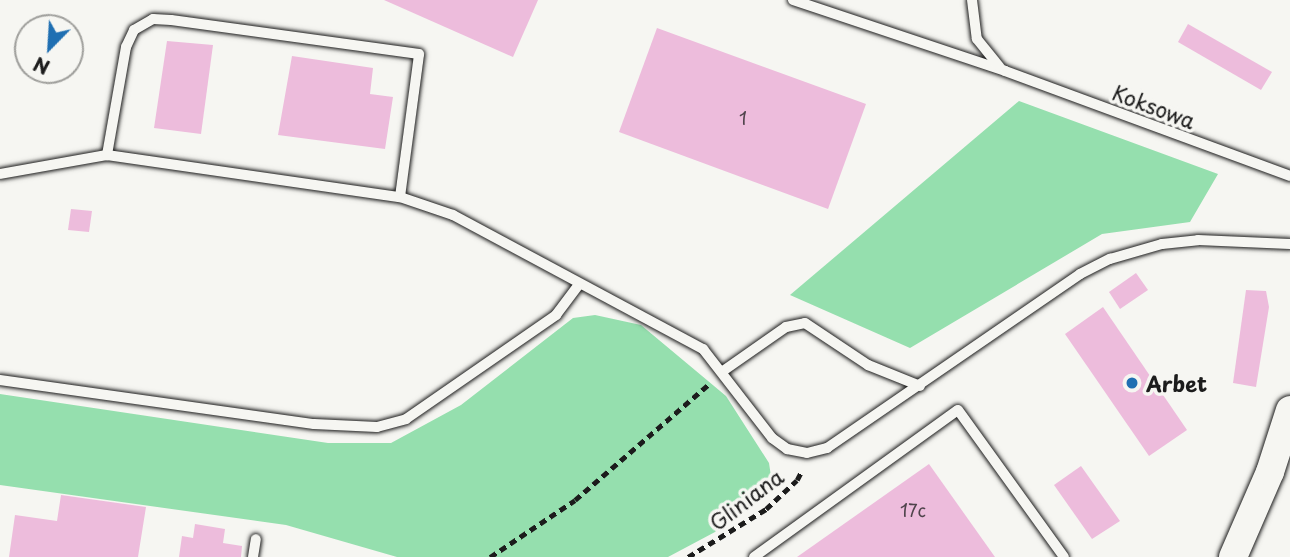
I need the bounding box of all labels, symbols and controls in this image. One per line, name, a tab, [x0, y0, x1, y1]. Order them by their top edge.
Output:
north arrow	[14, 14, 84, 84]
text: N	[29, 51, 54, 82]
street label: Koksowa	[1109, 79, 1199, 133]
house number: 1	[739, 107, 747, 129]
place label: Arbet	[1146, 370, 1207, 396]
marker: Arbet	[1124, 375, 1140, 391]
street label: Gliniana	[704, 463, 788, 535]
house number: 17c	[900, 499, 926, 521]

